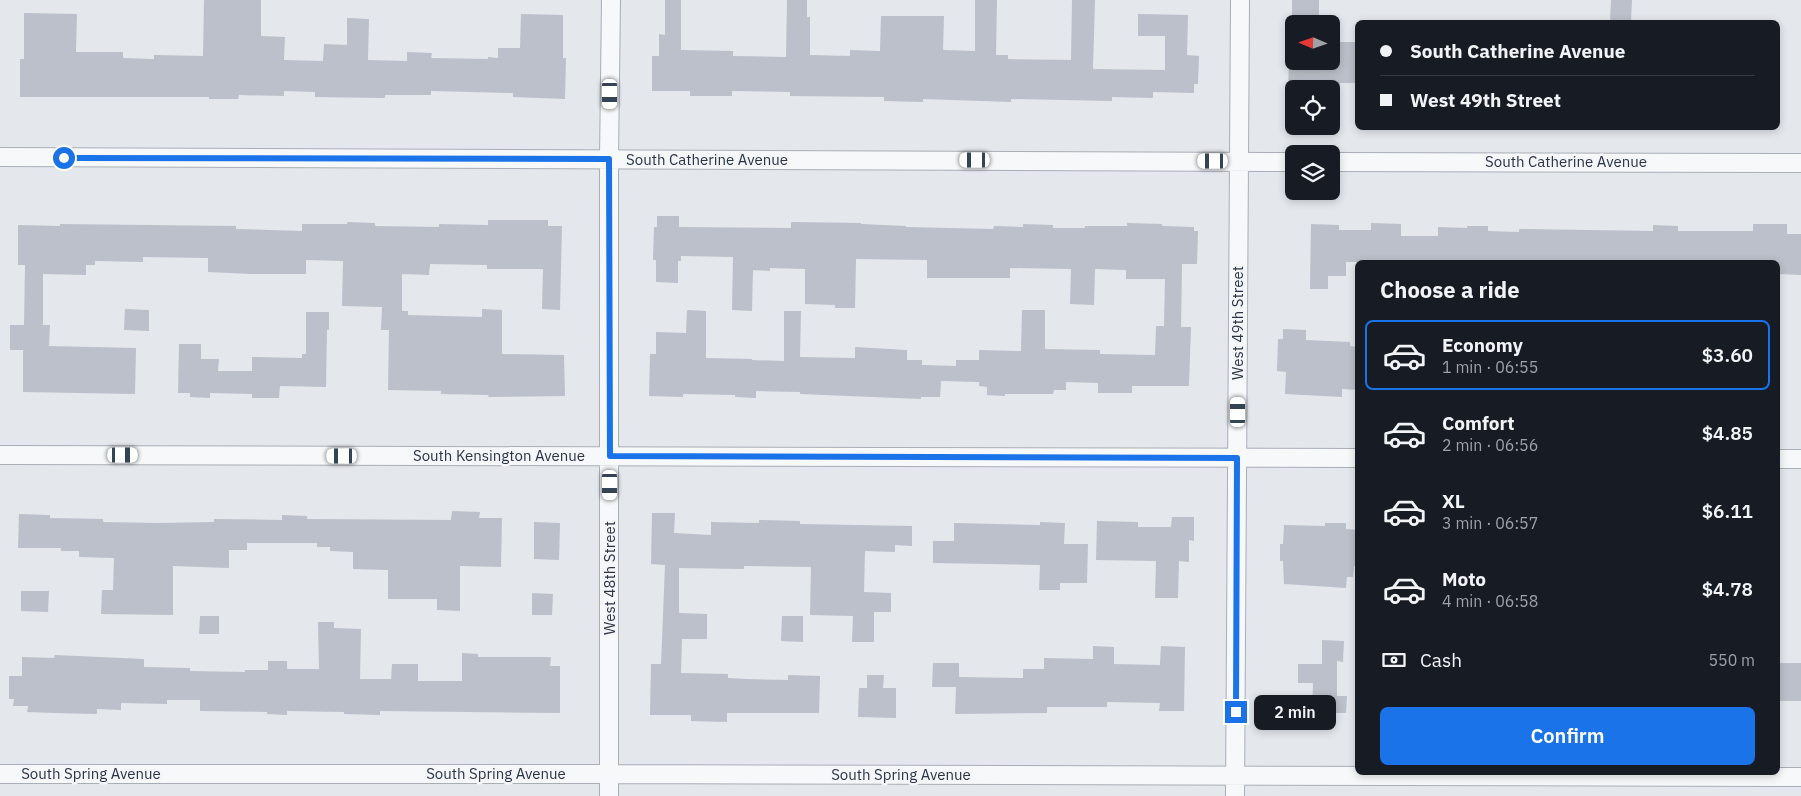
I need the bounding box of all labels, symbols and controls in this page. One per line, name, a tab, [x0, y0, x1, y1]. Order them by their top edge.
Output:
north arrow	[1285, 15, 1340, 70]
map controls	[1285, 15, 1340, 200]
text: South Catherine Avenue	[1410, 39, 1625, 63]
car	[602, 79, 617, 109]
button: locate	[1285, 80, 1340, 135]
text: West 49th Street	[1410, 88, 1561, 112]
button: layers	[1285, 145, 1340, 200]
route start	[53, 147, 75, 169]
street label: South Catherine Avenue	[626, 150, 788, 169]
street label: South Catherine Avenue	[1485, 152, 1647, 171]
car	[960, 153, 990, 168]
car	[1198, 154, 1228, 169]
street label: West 49th Street	[1228, 266, 1247, 380]
text: Choose a ride	[1380, 275, 1520, 304]
icon: car	[1382, 333, 1427, 378]
text: Economy	[1442, 333, 1523, 357]
text: $3.60	[1702, 343, 1753, 367]
text: 1 min · 06:55	[1442, 357, 1538, 377]
car	[1230, 397, 1245, 427]
icon: car	[1382, 411, 1427, 456]
text: Comfort	[1442, 411, 1515, 435]
text: $4.85	[1702, 421, 1753, 445]
text: 2 min · 06:56	[1442, 435, 1538, 455]
street label: South Kensington Avenue	[413, 446, 585, 465]
car	[108, 448, 138, 463]
car	[327, 449, 357, 464]
car	[602, 470, 617, 500]
icon: car	[1382, 489, 1427, 534]
text: XL	[1442, 489, 1465, 513]
text: $6.11	[1702, 499, 1753, 523]
text: 3 min · 06:57	[1442, 513, 1538, 533]
street label: West 48th Street	[600, 521, 619, 635]
icon: car	[1382, 567, 1427, 612]
text: Moto	[1442, 567, 1486, 591]
text: $4.78	[1702, 577, 1753, 601]
text: 4 min · 06:58	[1442, 591, 1538, 611]
icon: cash	[1380, 646, 1408, 674]
text: Cash	[1420, 648, 1462, 672]
text: 550 m	[1708, 650, 1755, 670]
callout: 2 min	[1254, 694, 1336, 730]
route end	[1225, 701, 1247, 723]
text: 2 min	[1274, 702, 1316, 722]
button: Confirm	[1380, 707, 1755, 765]
street label: South Spring Avenue	[21, 764, 161, 783]
street label: South Spring Avenue	[426, 764, 566, 783]
street label: South Spring Avenue	[831, 765, 971, 784]

